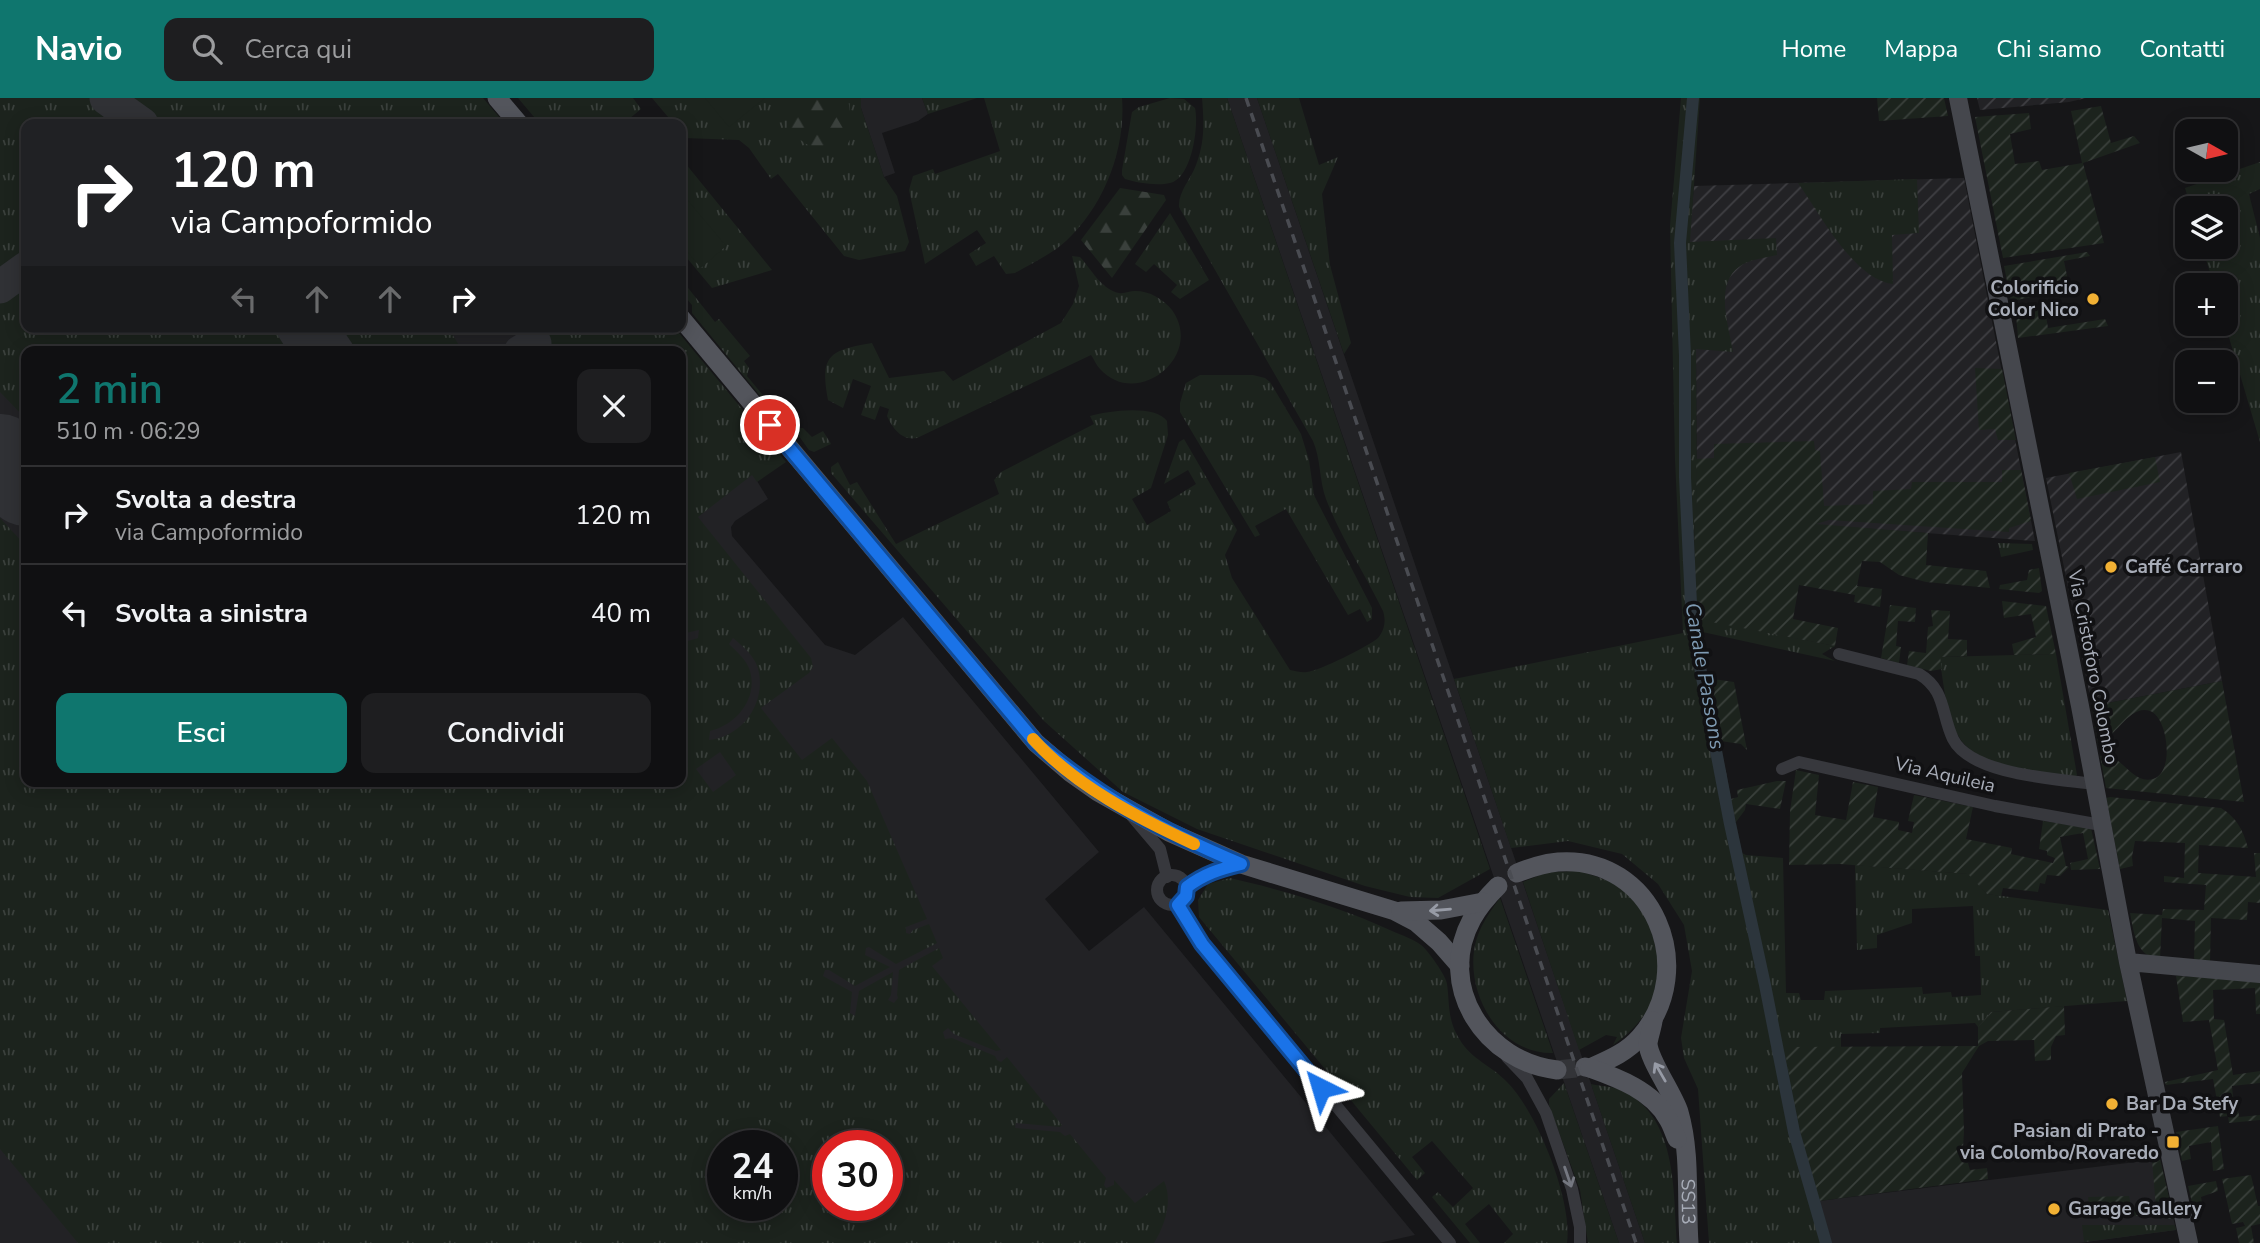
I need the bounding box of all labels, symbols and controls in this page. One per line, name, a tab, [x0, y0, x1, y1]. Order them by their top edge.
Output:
search box	[164, 18, 654, 81]
text: Navio	[35, 27, 122, 72]
icon: search	[188, 30, 226, 68]
text: Cerca qui	[244, 32, 352, 67]
text: Home	[1781, 33, 1846, 65]
text: Mappa	[1884, 33, 1958, 65]
text: Chi siamo	[1996, 33, 2102, 65]
text: Contatti	[2140, 33, 2225, 65]
north arrow	[2175, 119, 2238, 182]
map controls	[2175, 119, 2238, 413]
text: 120 m	[171, 137, 315, 204]
icon: right	[56, 147, 147, 238]
button: layers	[2175, 196, 2238, 259]
text: via Campoformido	[171, 201, 432, 244]
button: +	[2175, 273, 2238, 336]
place label: Colorificio Color Nico	[1988, 275, 2079, 323]
icon: left	[225, 280, 263, 318]
icon: ahead	[298, 280, 336, 318]
icon: ahead	[371, 280, 409, 318]
icon: right	[444, 280, 482, 318]
marker: Colorificio Color Nico	[2085, 291, 2101, 307]
button: −	[2175, 350, 2238, 413]
text: 2 min	[56, 361, 163, 418]
button: close	[577, 369, 651, 443]
pin	[740, 395, 800, 455]
icon: arrive	[751, 406, 789, 444]
text: 510 m · 06:29	[56, 416, 201, 447]
text: Svolta a destra	[115, 482, 297, 517]
icon: right	[56, 496, 94, 534]
text: 120 m	[575, 498, 651, 533]
text: via Campoformido	[115, 517, 303, 548]
place label: Caffé Carraro	[2125, 554, 2243, 580]
marker: Caffé Carraro	[2103, 559, 2119, 575]
street label: Via Cristoforo Colombo	[2061, 566, 2125, 767]
icon: left	[56, 594, 94, 632]
text: Svolta a sinistra	[115, 596, 308, 631]
text: 40 m	[591, 596, 651, 631]
water label: Canale Passons	[1678, 600, 1732, 752]
button: Esci	[56, 693, 347, 773]
button: Condividi	[361, 693, 651, 773]
street label: Via Aquileia	[1891, 751, 1998, 799]
one-way arrow	[1429, 904, 1451, 917]
position arrow	[1284, 1051, 1358, 1125]
one-way arrow	[1653, 1062, 1667, 1082]
place label: Bar Da Stefy	[2126, 1091, 2239, 1117]
marker: Bar Da Stefy	[2104, 1096, 2120, 1112]
place label: Pasian di Prato - via Colombo/Rovaredo	[1959, 1118, 2159, 1166]
speed limit sign: 30	[812, 1130, 903, 1221]
marker: Pasian di Prato - via Colombo/Rovaredo	[2165, 1134, 2181, 1150]
text: 24	[731, 1143, 774, 1190]
one-way arrow	[1562, 1166, 1575, 1188]
street label: SS13	[1674, 1178, 1701, 1225]
text: km/h	[733, 1181, 772, 1205]
place label: Garage Gallery	[2068, 1196, 2203, 1222]
marker: Garage Gallery	[2046, 1201, 2062, 1217]

